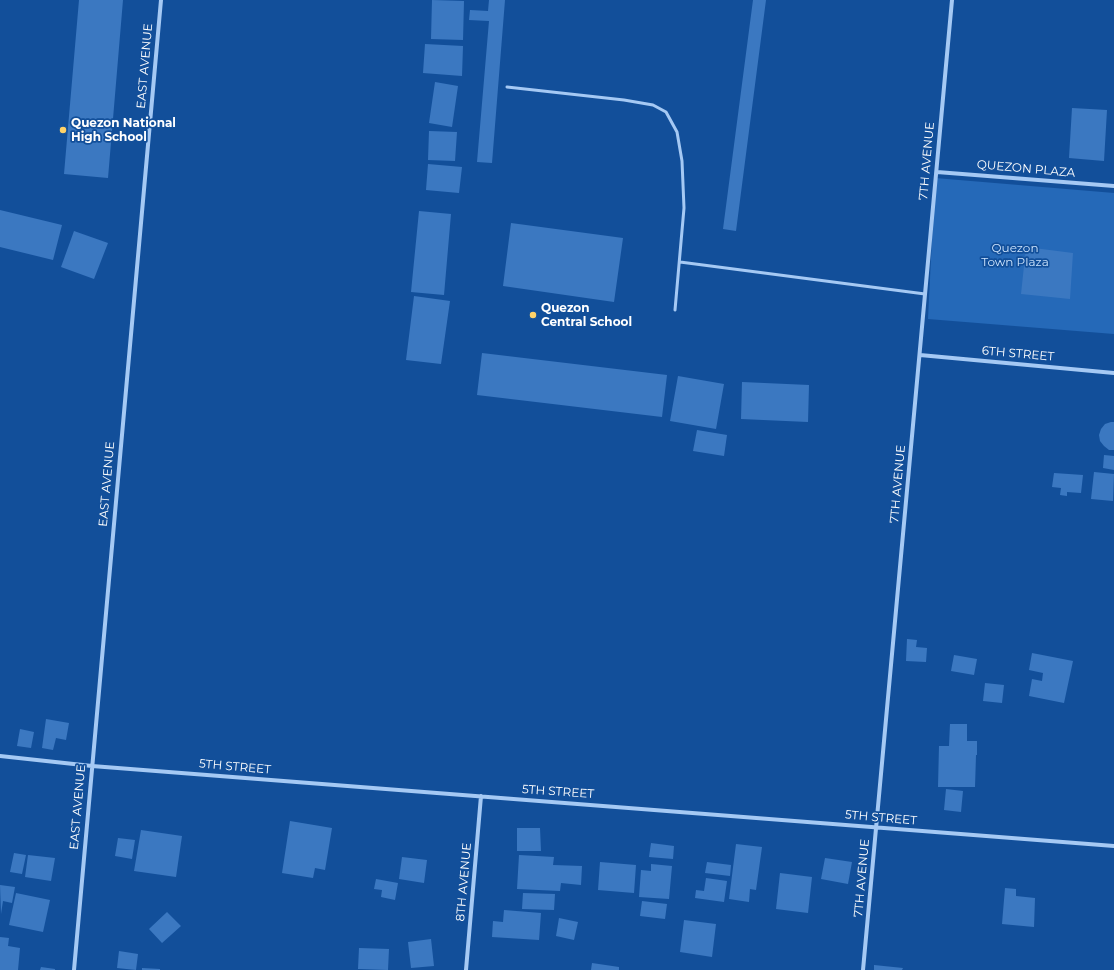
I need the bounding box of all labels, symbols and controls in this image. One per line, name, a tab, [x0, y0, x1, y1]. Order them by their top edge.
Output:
street label: EAST AVENUE	[134, 23, 156, 109]
place label: Quezon National High School	[71, 116, 176, 144]
street label: 7TH AVENUE	[916, 121, 938, 201]
marker: Quezon National High School	[58, 125, 68, 135]
street label: QUEZON PLAZA	[976, 158, 1076, 180]
park label: Quezon Town Plaza	[981, 241, 1049, 269]
place label: Quezon Central School	[541, 301, 632, 329]
marker: Quezon Central School	[528, 310, 538, 320]
street label: 6TH STREET	[981, 344, 1055, 364]
street label: EAST AVENUE	[96, 441, 118, 527]
street label: 7TH AVENUE	[887, 444, 909, 524]
street label: 5TH STREET	[198, 757, 272, 777]
street label: EAST AVENUE	[67, 764, 89, 850]
street label: 5TH STREET	[521, 782, 595, 802]
street label: 5TH STREET	[844, 808, 918, 828]
street label: 7TH AVENUE	[851, 838, 873, 918]
street label: 8TH AVENUE	[453, 842, 475, 922]

